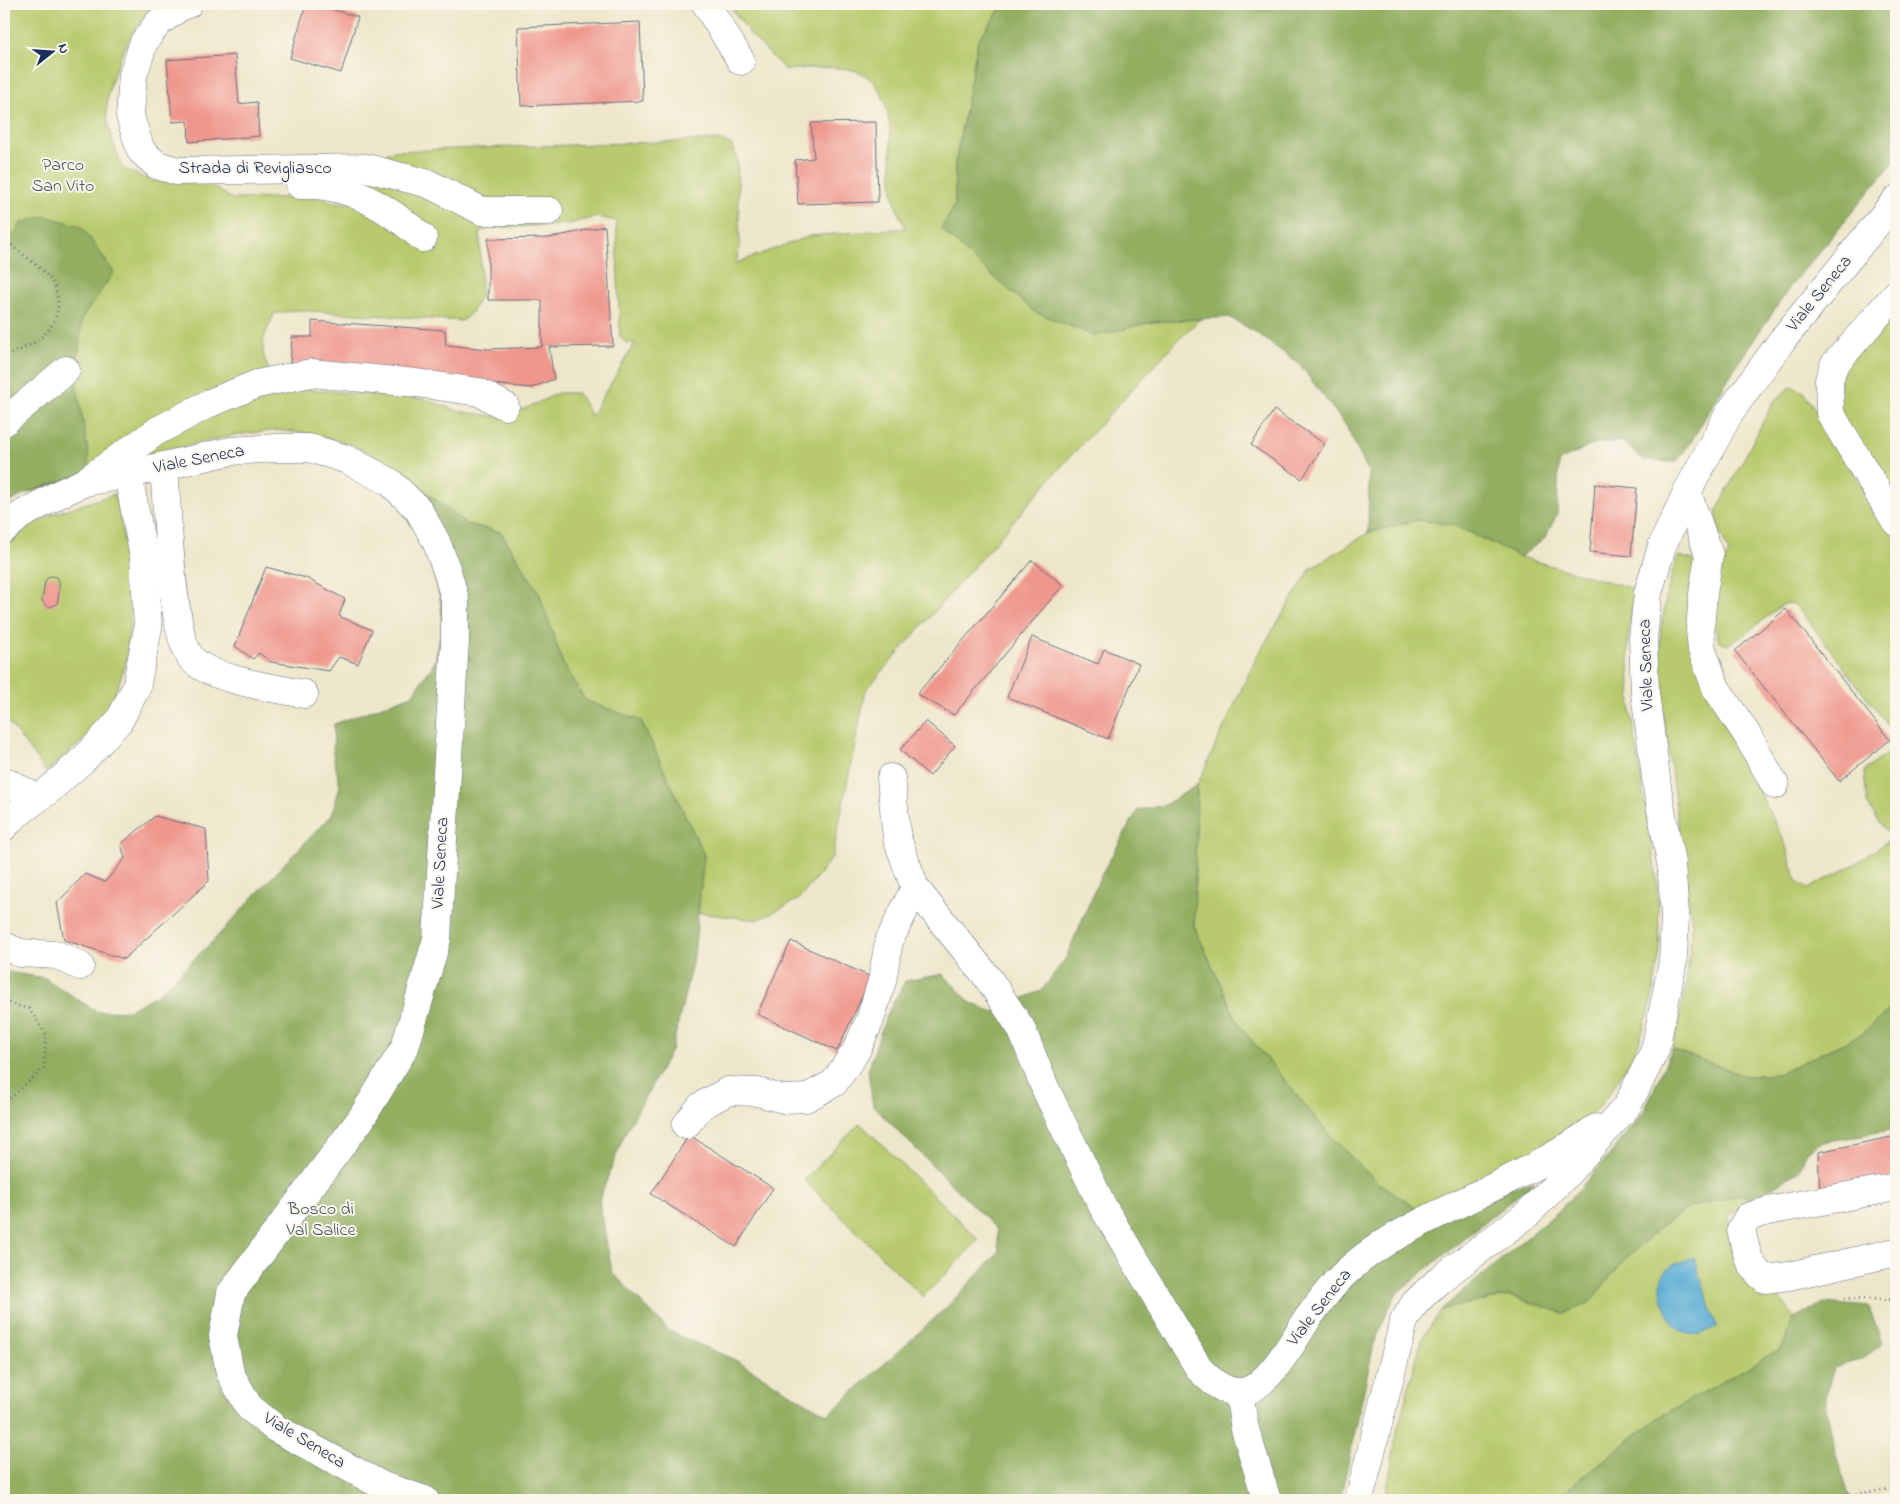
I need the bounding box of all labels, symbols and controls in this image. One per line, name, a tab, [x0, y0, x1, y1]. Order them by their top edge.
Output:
north arrow	[28, 28, 78, 78]
text: N	[52, 41, 74, 56]
park label: Parco San Vito	[32, 153, 94, 200]
street label: Strada di Revigliasco	[178, 156, 332, 183]
street label: Viale Seneca	[1780, 250, 1859, 339]
street label: Viale Seneca	[150, 438, 247, 482]
street label: Viale Seneca	[1632, 618, 1662, 713]
street label: Viale Seneca	[426, 816, 456, 911]
park label: Bosco di Val Salice	[285, 1197, 357, 1244]
street label: Viale Seneca	[1281, 1264, 1359, 1353]
street label: Viale Seneca	[257, 1406, 350, 1476]

